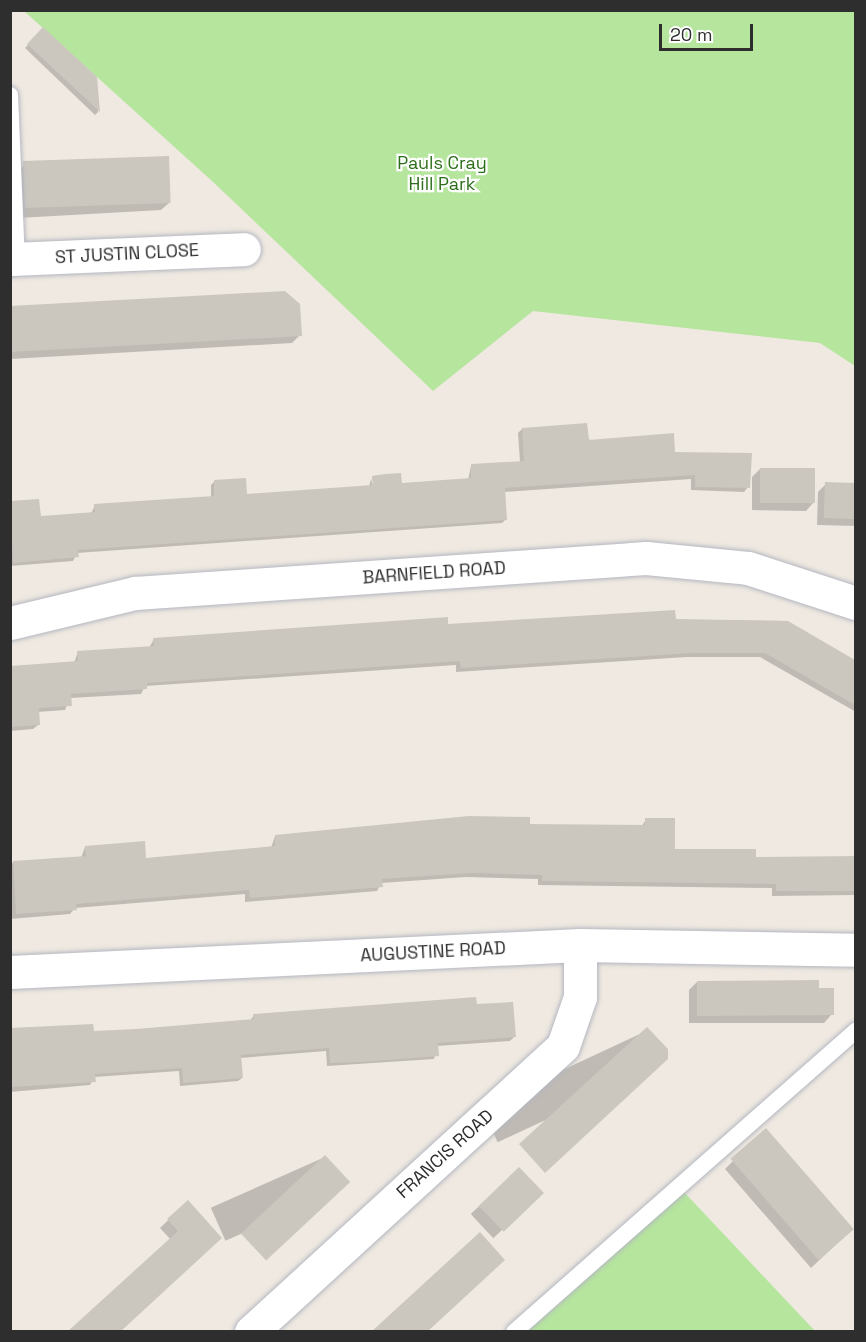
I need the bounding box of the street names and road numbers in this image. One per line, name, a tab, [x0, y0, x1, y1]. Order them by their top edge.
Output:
street label: ST JUSTIN CLOSE	[54, 239, 200, 269]
street label: BARNFIELD ROAD	[362, 557, 506, 589]
street label: AUGUSTINE ROAD	[360, 937, 506, 967]
street label: FRANCIS ROAD	[392, 1105, 498, 1203]

